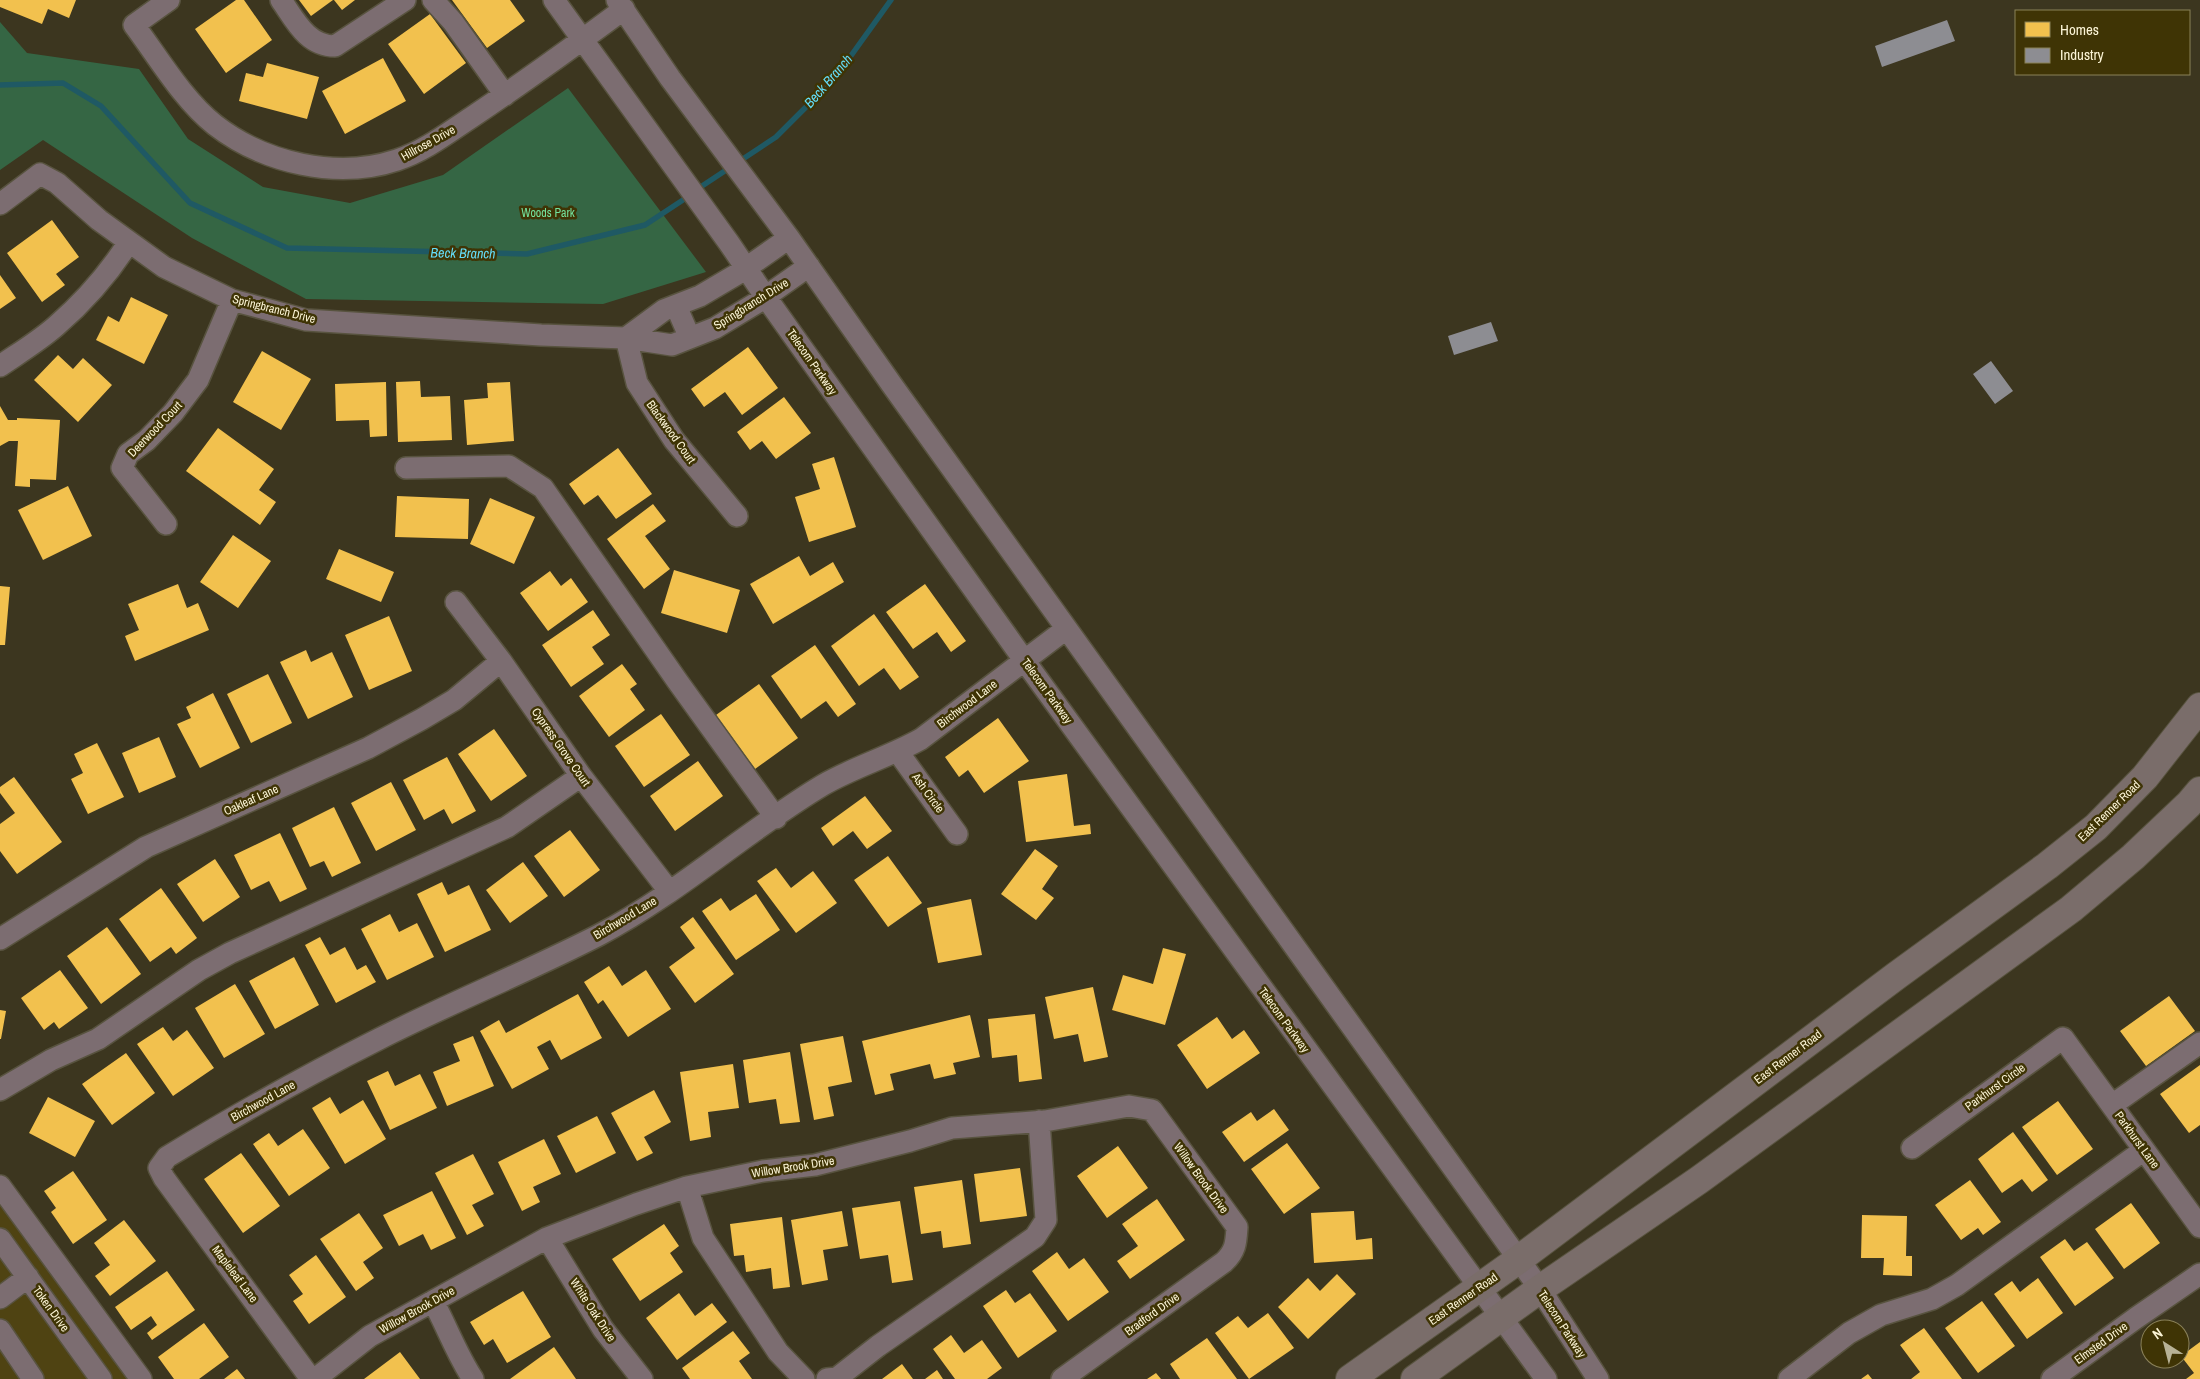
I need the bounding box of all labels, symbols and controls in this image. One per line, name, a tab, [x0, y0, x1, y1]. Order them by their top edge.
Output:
legend	[2015, 10, 2190, 75]
text: Homes	[2060, 19, 2099, 40]
text: Industry	[2060, 44, 2105, 65]
water label: Beck Branch	[800, 51, 856, 111]
street label: Hillrose Drive	[398, 122, 458, 164]
park label: Woods Park	[521, 205, 575, 221]
water label: Beck Branch	[430, 243, 496, 263]
street label: Springbranch Drive	[711, 275, 791, 333]
street label: Springbranch Drive	[231, 291, 317, 327]
street label: Telecom Parkway	[783, 326, 841, 398]
street label: Deerwood Court	[124, 397, 186, 460]
street label: Blackwood Court	[643, 397, 699, 467]
street label: Telecom Parkway	[1018, 655, 1076, 727]
street label: Birchwood Lane	[934, 676, 1000, 732]
street label: Cypress Grove Court	[528, 705, 594, 790]
street label: Ash Circle	[908, 769, 948, 816]
street label: East Renner Road	[2074, 777, 2144, 845]
street label: Oakleaf Lane	[221, 781, 281, 819]
street label: Birchwood Lane	[590, 893, 660, 943]
street label: Telecom Parkway	[1255, 984, 1313, 1056]
street label: East Renner Road	[1751, 1026, 1825, 1088]
street label: Parkhurst Circle	[1962, 1060, 2028, 1114]
street label: Birchwood Lane	[228, 1077, 298, 1125]
street label: Parkhurst Lane	[2111, 1108, 2163, 1172]
street label: Willow Brook Drive	[1170, 1139, 1232, 1217]
street label: Willow Brook Drive	[750, 1153, 836, 1181]
street label: Mapleleaf Lane	[208, 1242, 262, 1306]
street label: East Renner Road	[1425, 1269, 1501, 1329]
street label: White Oak Drive	[566, 1275, 620, 1345]
street label: Token Drive	[29, 1283, 73, 1335]
street label: Willow Brook Drive	[377, 1283, 457, 1337]
street label: Telecom Parkway	[1534, 1287, 1590, 1361]
street label: Bradford Drive	[1121, 1289, 1183, 1339]
street label: Elmsted Drive	[2071, 1318, 2131, 1368]
north arrow	[2140, 1319, 2190, 1369]
text: N	[2149, 1324, 2166, 1343]

